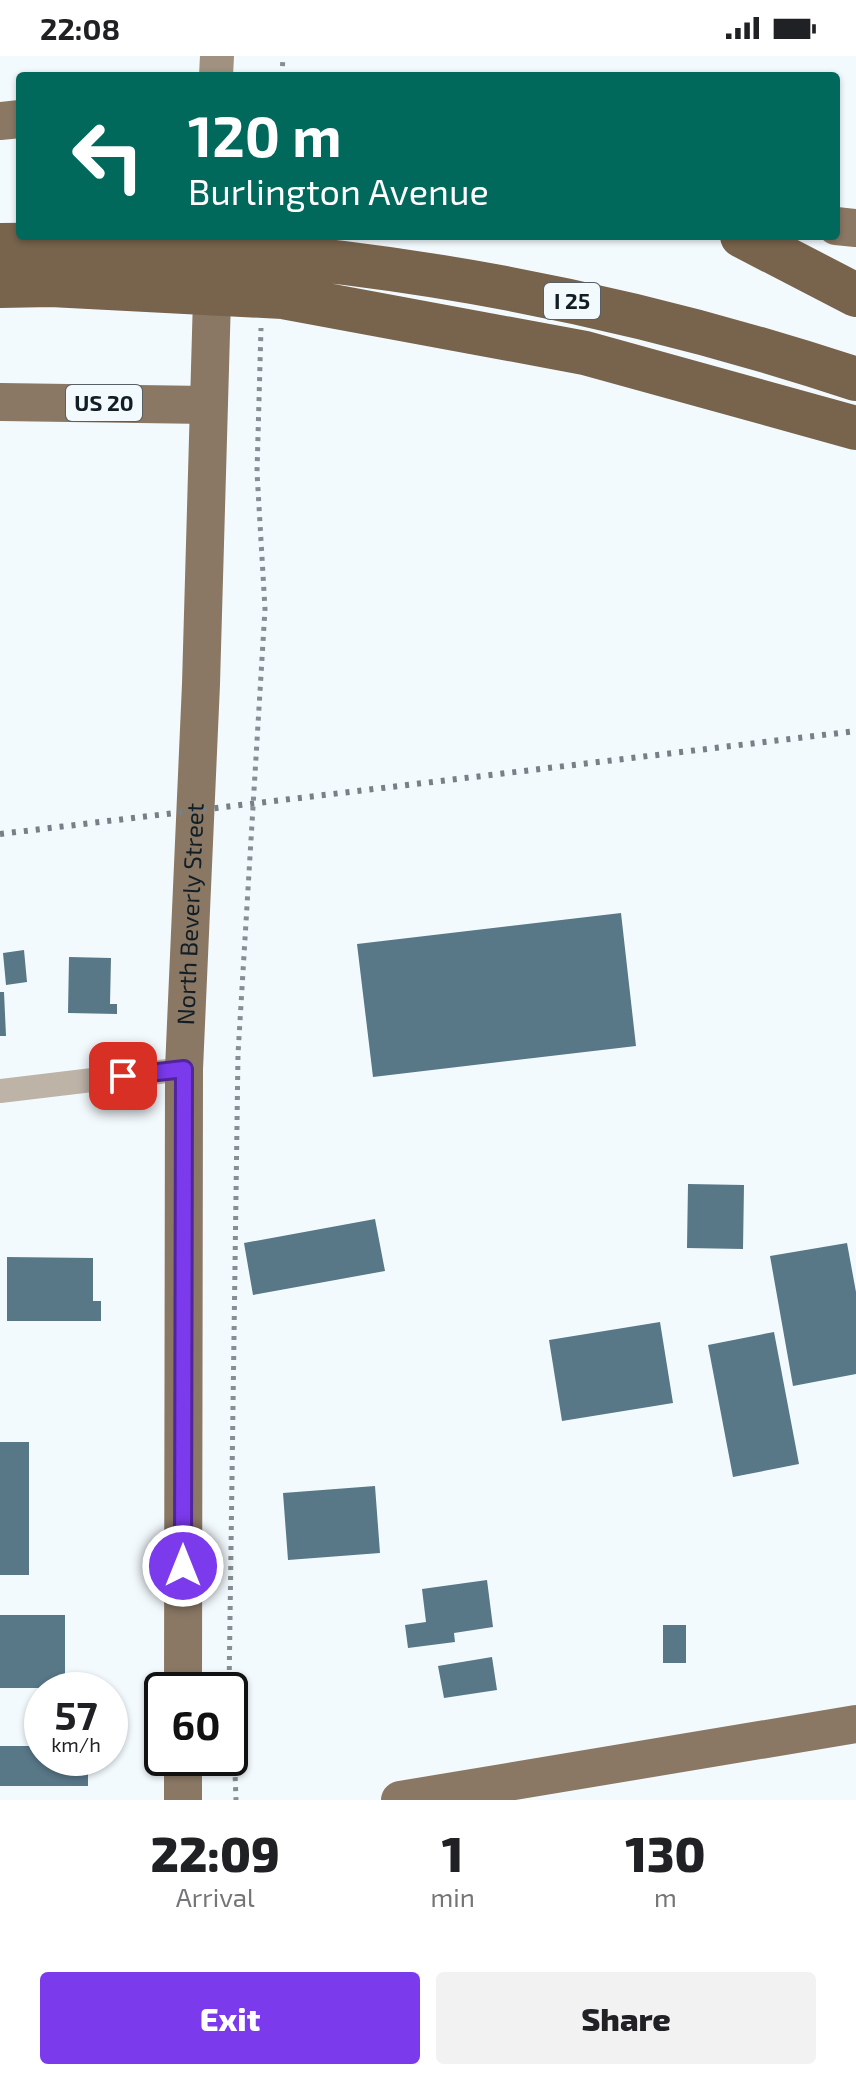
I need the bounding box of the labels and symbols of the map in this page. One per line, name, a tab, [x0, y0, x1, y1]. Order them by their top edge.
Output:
road number: I 25	[544, 283, 600, 319]
road number: US 20	[66, 385, 142, 421]
street label: North Beverly Street	[170, 802, 209, 1026]
pin	[89, 1042, 157, 1110]
position arrow	[141, 1524, 225, 1608]
speed limit sign: 60	[144, 1672, 248, 1776]

